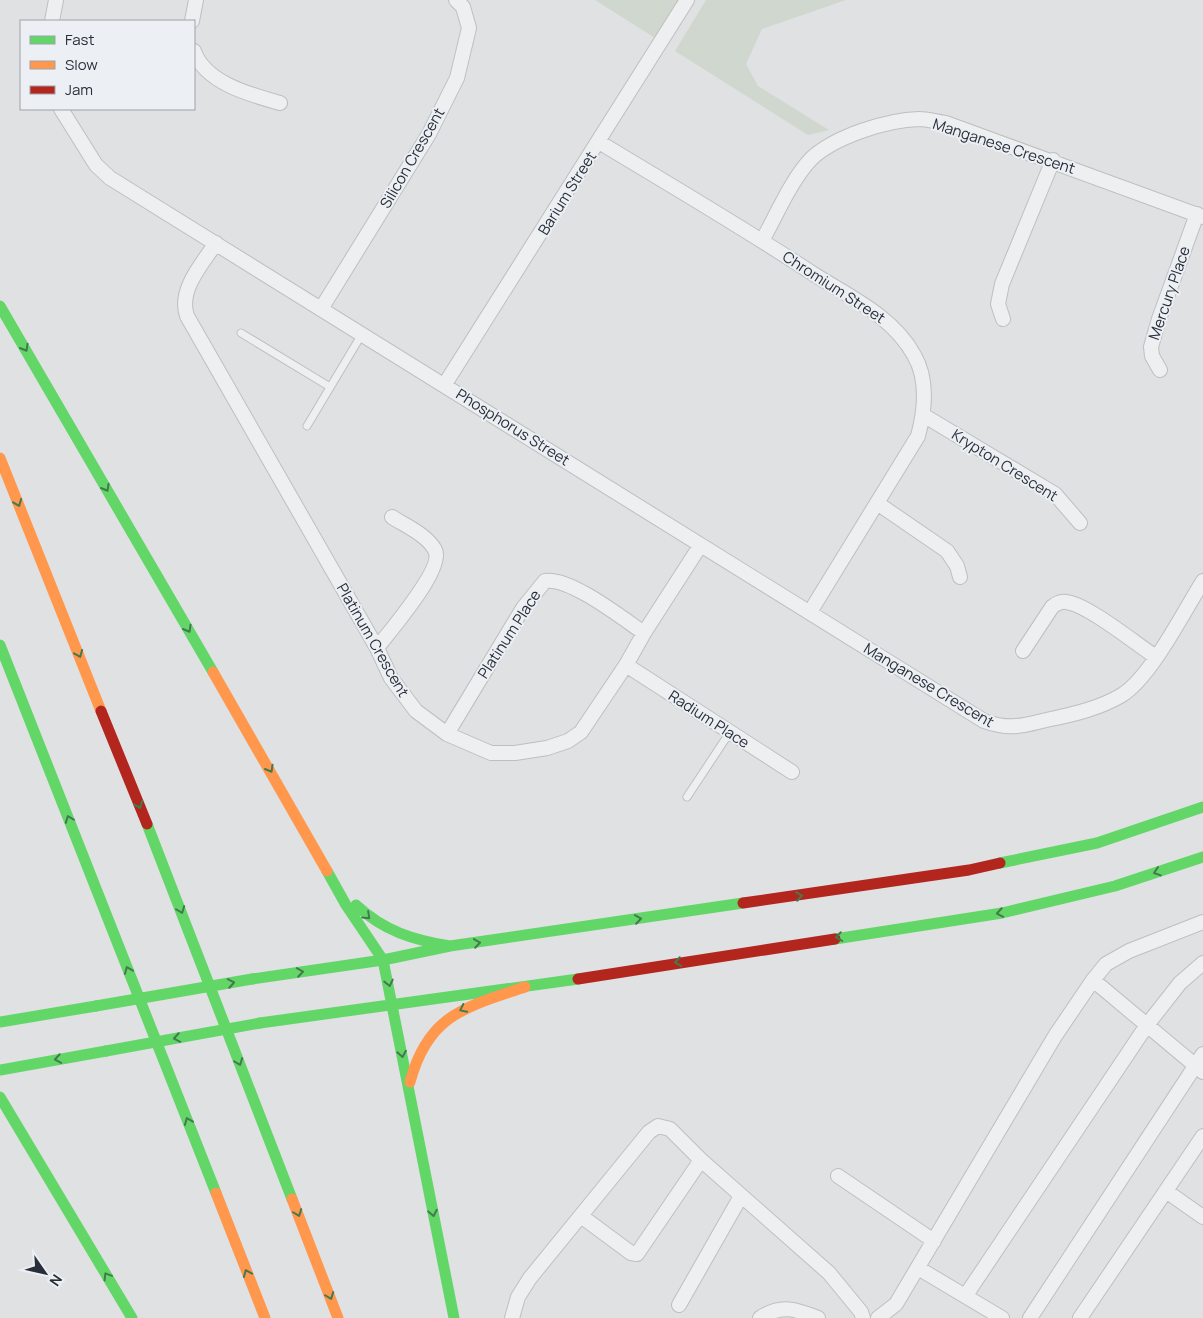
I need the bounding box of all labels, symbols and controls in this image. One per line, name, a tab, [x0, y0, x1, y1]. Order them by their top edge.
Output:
legend	[20, 20, 195, 110]
text: Fast	[65, 29, 94, 50]
text: Slow	[65, 54, 98, 75]
text: Jam	[65, 79, 93, 100]
street label: Silicon Crescent	[375, 104, 449, 212]
street label: Manganese Crescent	[930, 113, 1078, 179]
street label: Barium Street	[533, 147, 601, 239]
street label: Mercury Place	[1143, 243, 1195, 343]
street label: Chromium Street	[779, 246, 889, 328]
one-way arrow	[18, 342, 28, 351]
street label: Phosphorus Street	[452, 384, 574, 470]
street label: Krypton Crescent	[948, 424, 1062, 506]
one-way arrow	[100, 483, 110, 492]
one-way arrow	[12, 498, 22, 507]
street label: Platinum Crescent	[332, 579, 414, 701]
street label: Platinum Place	[473, 585, 546, 682]
one-way arrow	[182, 623, 192, 632]
street label: Manganese Crescent	[860, 638, 998, 732]
one-way arrow	[72, 649, 83, 658]
street label: Radium Place	[664, 685, 754, 753]
one-way arrow	[263, 764, 273, 773]
one-way arrow	[133, 800, 143, 809]
one-way arrow	[64, 815, 75, 824]
one-way arrow	[1153, 867, 1161, 877]
one-way arrow	[795, 891, 803, 902]
one-way arrow	[174, 905, 185, 914]
one-way arrow	[995, 907, 1004, 917]
one-way arrow	[361, 910, 370, 919]
one-way arrow	[635, 914, 643, 925]
one-way arrow	[835, 931, 843, 942]
one-way arrow	[473, 938, 482, 948]
one-way arrow	[674, 957, 683, 967]
one-way arrow	[124, 966, 134, 975]
one-way arrow	[296, 968, 304, 978]
one-way arrow	[383, 978, 394, 987]
one-way arrow	[226, 979, 235, 989]
one-way arrow	[460, 1003, 469, 1013]
one-way arrow	[173, 1032, 182, 1042]
one-way arrow	[397, 1050, 407, 1058]
one-way arrow	[53, 1054, 62, 1064]
one-way arrow	[233, 1057, 243, 1066]
one-way arrow	[184, 1118, 194, 1126]
one-way arrow	[292, 1208, 302, 1217]
one-way arrow	[427, 1209, 438, 1218]
north arrow	[20, 1248, 70, 1298]
one-way arrow	[243, 1269, 254, 1278]
text: N	[46, 1271, 67, 1290]
one-way arrow	[103, 1273, 113, 1282]
one-way arrow	[324, 1291, 334, 1299]

